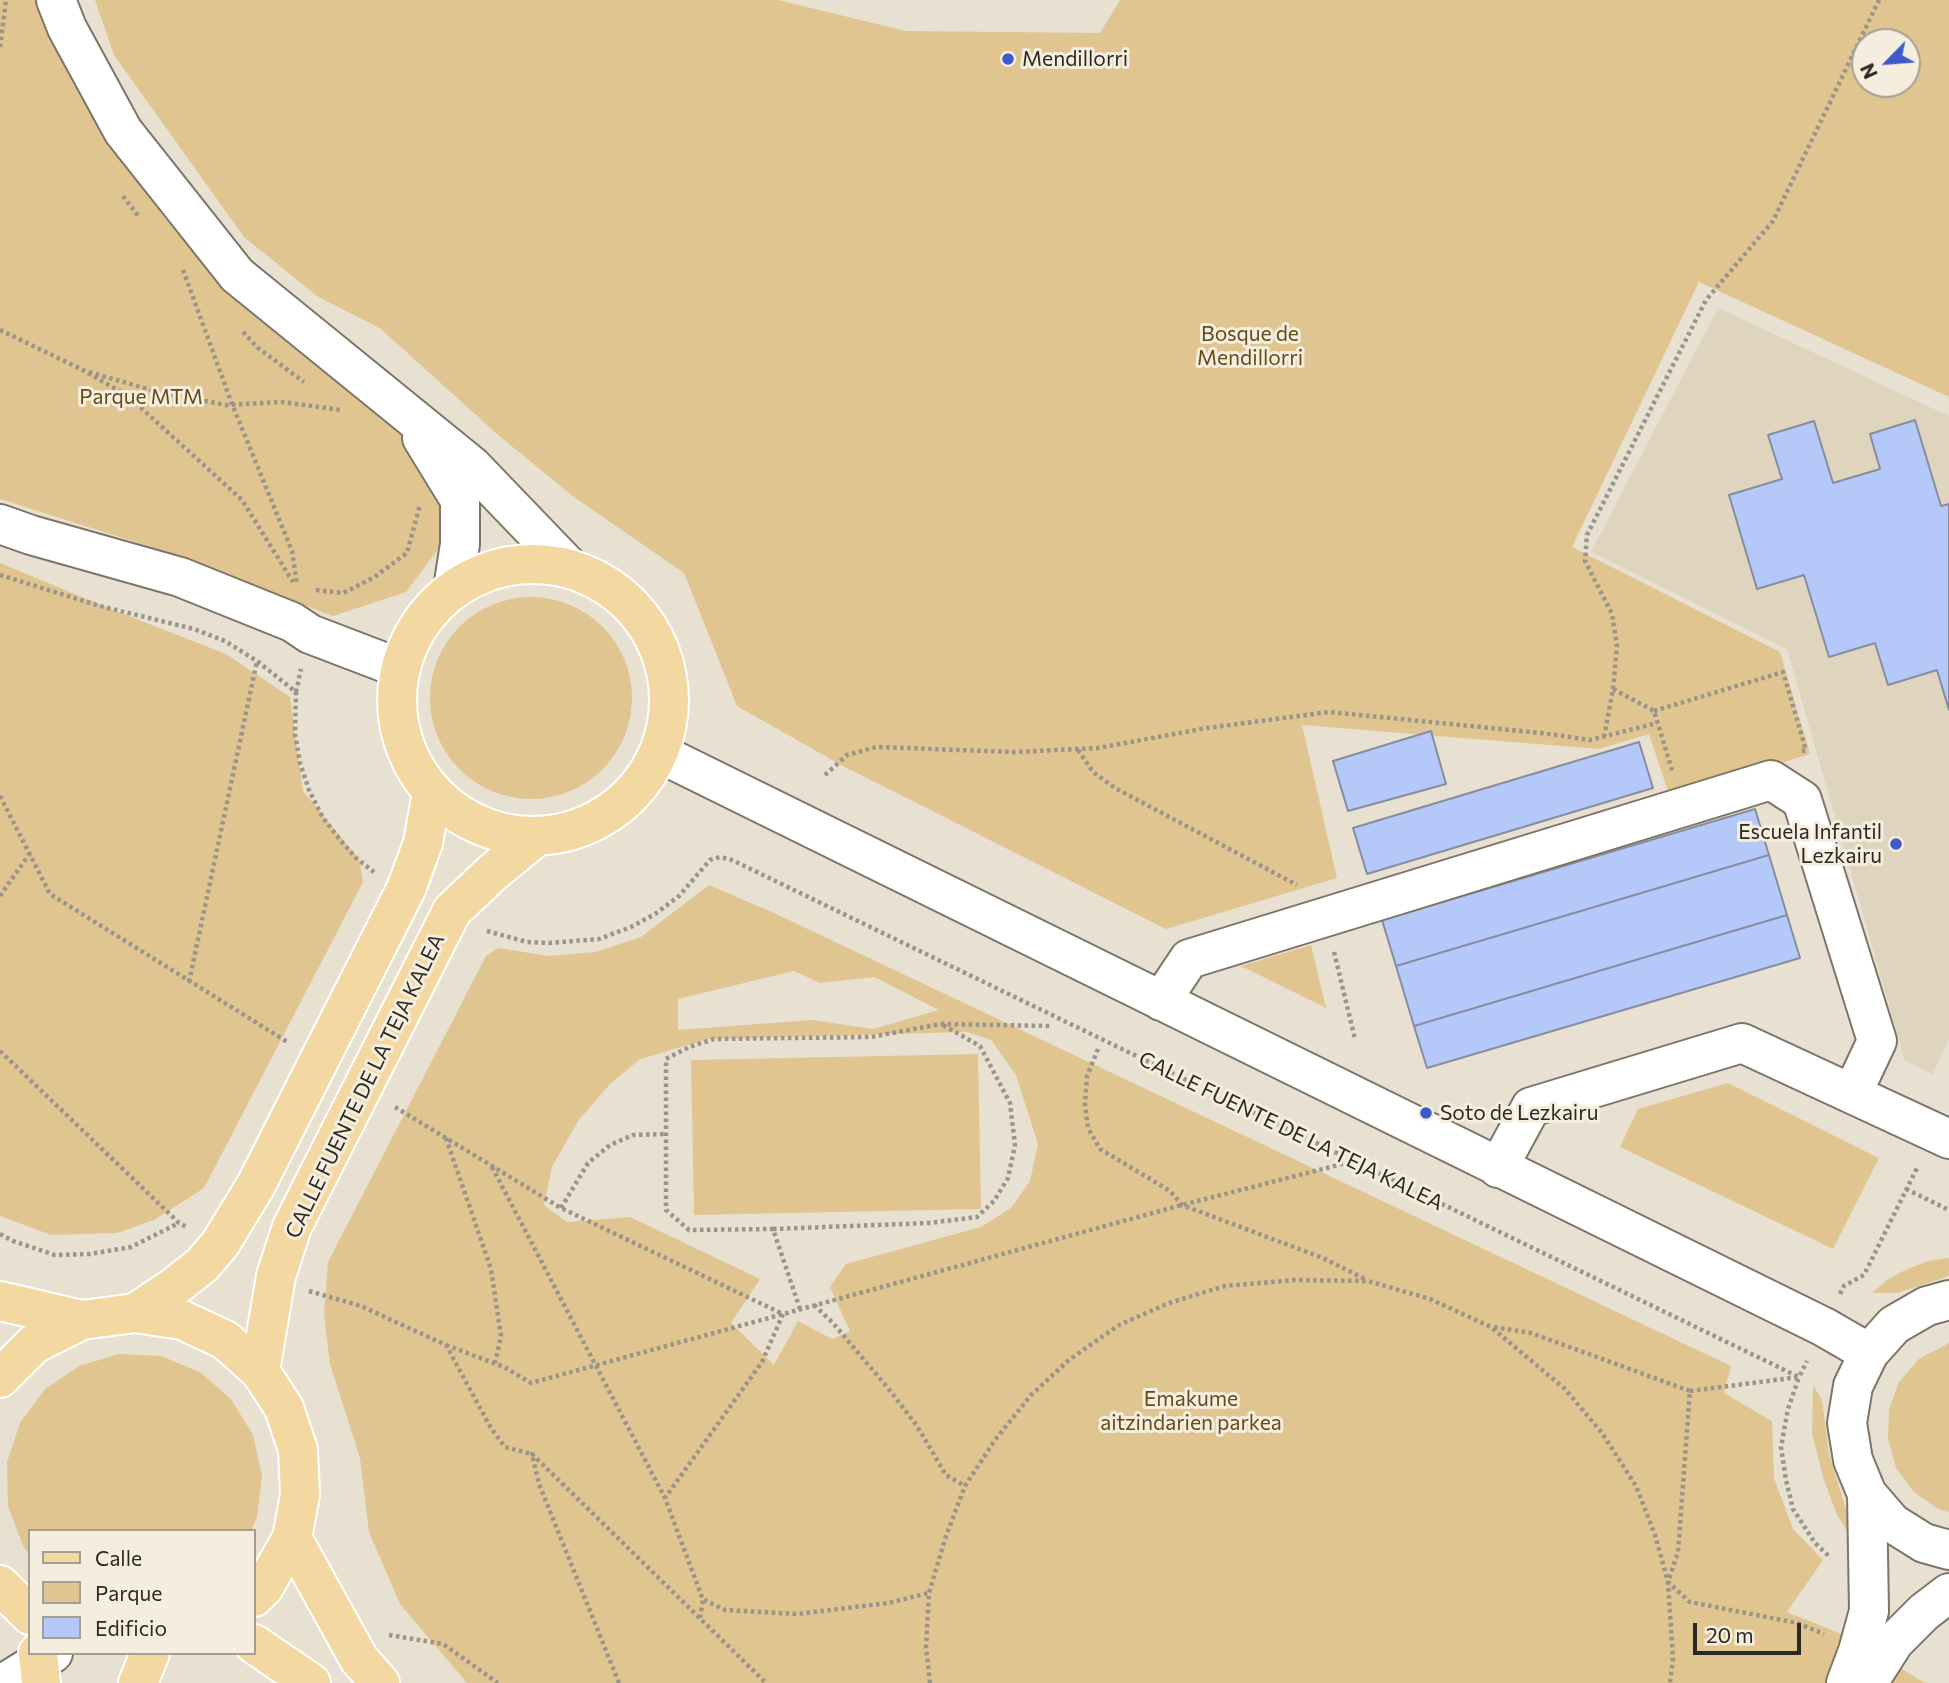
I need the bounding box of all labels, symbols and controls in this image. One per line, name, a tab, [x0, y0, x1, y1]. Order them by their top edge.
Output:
north arrow	[1851, 28, 1921, 98]
place label: Mendillorri	[1022, 46, 1128, 72]
marker: Mendillorri	[1000, 51, 1016, 67]
text: N	[1855, 60, 1882, 83]
park label: Bosque de Mendillorri	[1197, 321, 1303, 371]
park label: Parque MTM	[79, 384, 203, 410]
place label: Escuela Infantil Lezkairu	[1738, 819, 1882, 869]
marker: Escuela Infantil Lezkairu	[1888, 836, 1904, 852]
street label: CALLE FUENTE DE LA TEJA KALEA	[280, 930, 450, 1242]
street label: CALLE FUENTE DE LA TEJA KALEA	[1135, 1046, 1447, 1216]
place label: Soto de Lezkairu	[1440, 1100, 1598, 1126]
marker: Soto de Lezkairu	[1418, 1105, 1434, 1121]
park label: Emakume aitzindarien parkea	[1100, 1386, 1282, 1436]
legend	[28, 1529, 256, 1655]
text: Calle	[95, 1545, 142, 1570]
text: Parque	[95, 1580, 162, 1605]
scale bar	[1697, 1610, 1806, 1654]
text: Edificio	[95, 1615, 167, 1640]
text: 20 m	[1706, 1622, 1754, 1647]

